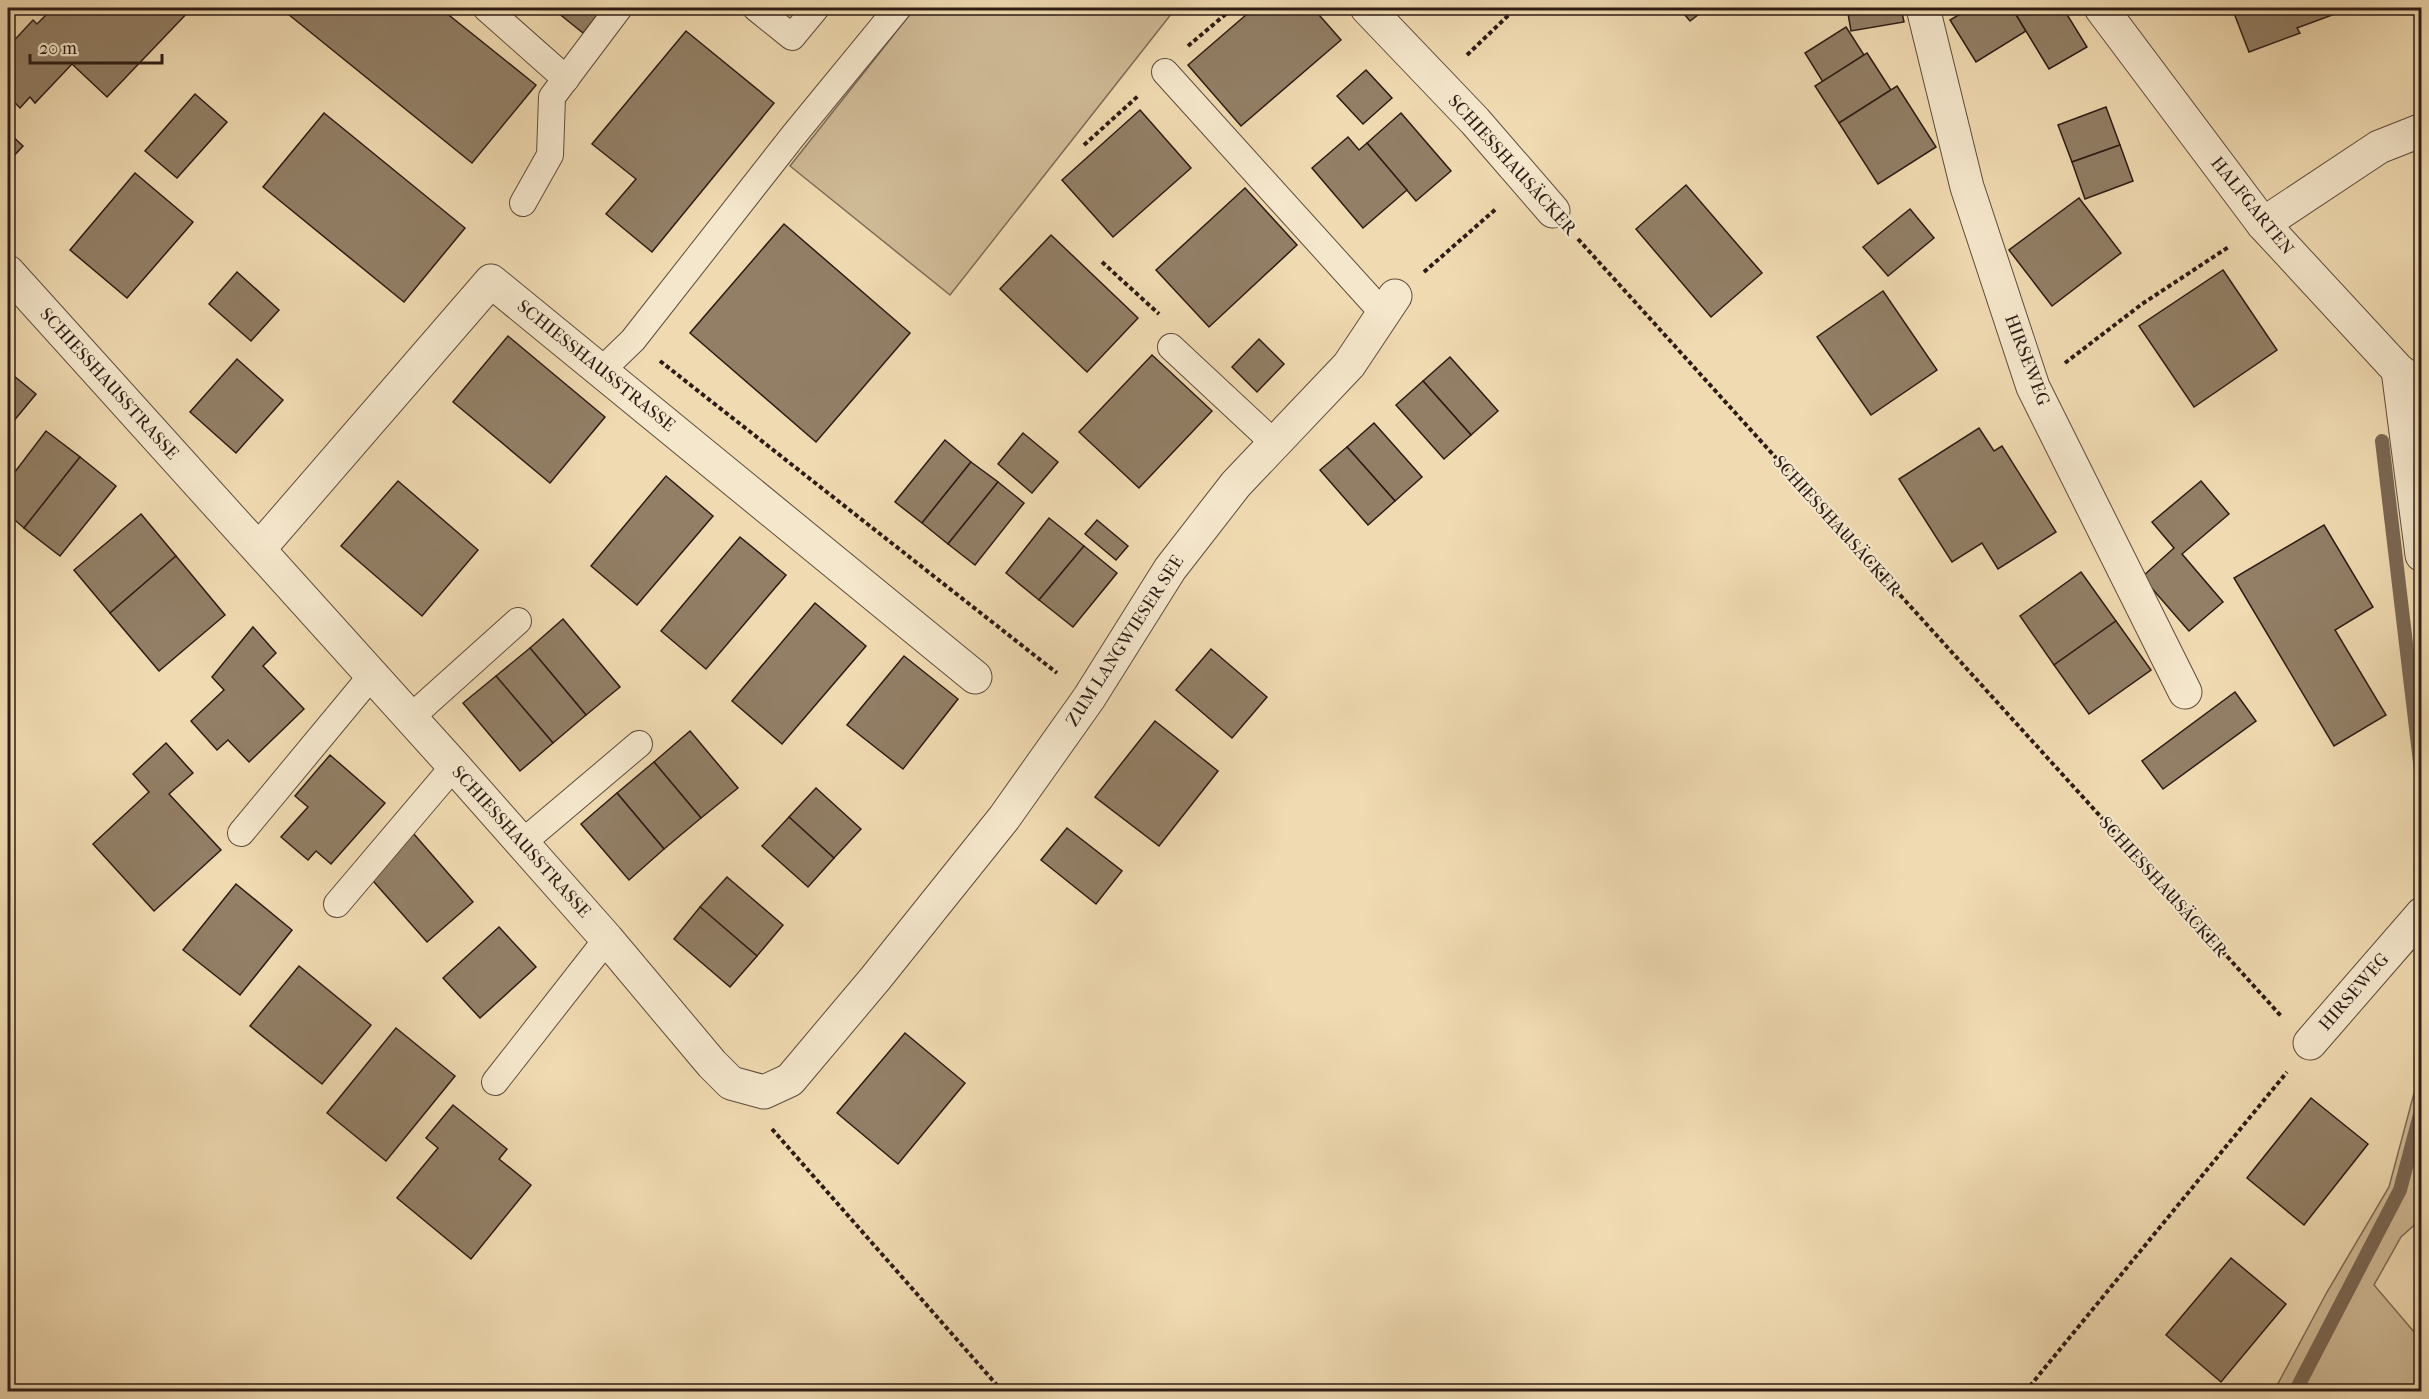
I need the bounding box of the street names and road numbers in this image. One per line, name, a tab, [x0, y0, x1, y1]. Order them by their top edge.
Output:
street label: SCHIESSHAUSÄCKER	[1443, 90, 1582, 240]
street label: HALFGARTEN	[2206, 153, 2298, 260]
street label: SCHIESSHAUSSTRASSE	[513, 296, 679, 436]
street label: SCHIESSHAUSSTRASSE	[35, 304, 183, 464]
street label: HIRSEWEG	[2000, 311, 2054, 409]
street label: SCHIESSHAUSÄCKER	[1768, 451, 1907, 601]
street label: ZUM LANGWIESER SEE	[1062, 552, 1188, 730]
street label: SCHIESSHAUSSTRASSE	[447, 762, 595, 922]
street label: SCHIESSHAUSÄCKER	[2094, 812, 2233, 962]
street label: HIRSEWEG	[2315, 949, 2394, 1035]

